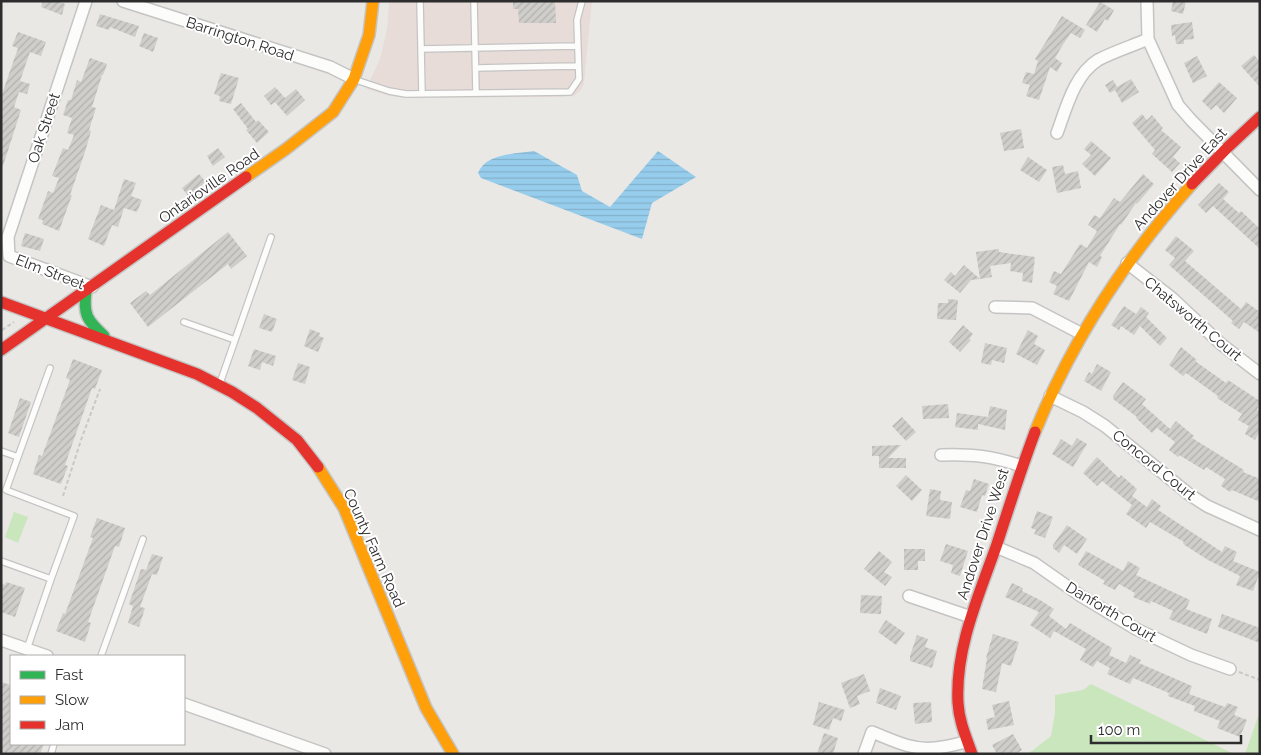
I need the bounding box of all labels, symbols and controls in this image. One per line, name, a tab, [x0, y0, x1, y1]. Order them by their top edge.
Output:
street label: Barrington Road	[184, 13, 296, 65]
street label: Oak Street	[24, 91, 64, 165]
street label: Andover Drive East	[1129, 124, 1231, 234]
street label: Ontarioville Road	[155, 145, 263, 227]
street label: Elm Street	[13, 251, 87, 293]
street label: Chatsworth Court	[1141, 273, 1245, 365]
street label: Concord Court	[1109, 426, 1199, 504]
street label: Andover Drive West	[953, 466, 1013, 602]
street label: County Farm Road	[340, 486, 408, 610]
street label: Danforth Court	[1062, 578, 1160, 646]
legend	[10, 655, 185, 745]
text: Fast	[55, 666, 83, 684]
text: Slow	[55, 691, 89, 709]
scale bar	[1091, 712, 1241, 744]
text: Jam	[55, 716, 84, 734]
text: 100 m	[1098, 721, 1140, 739]

